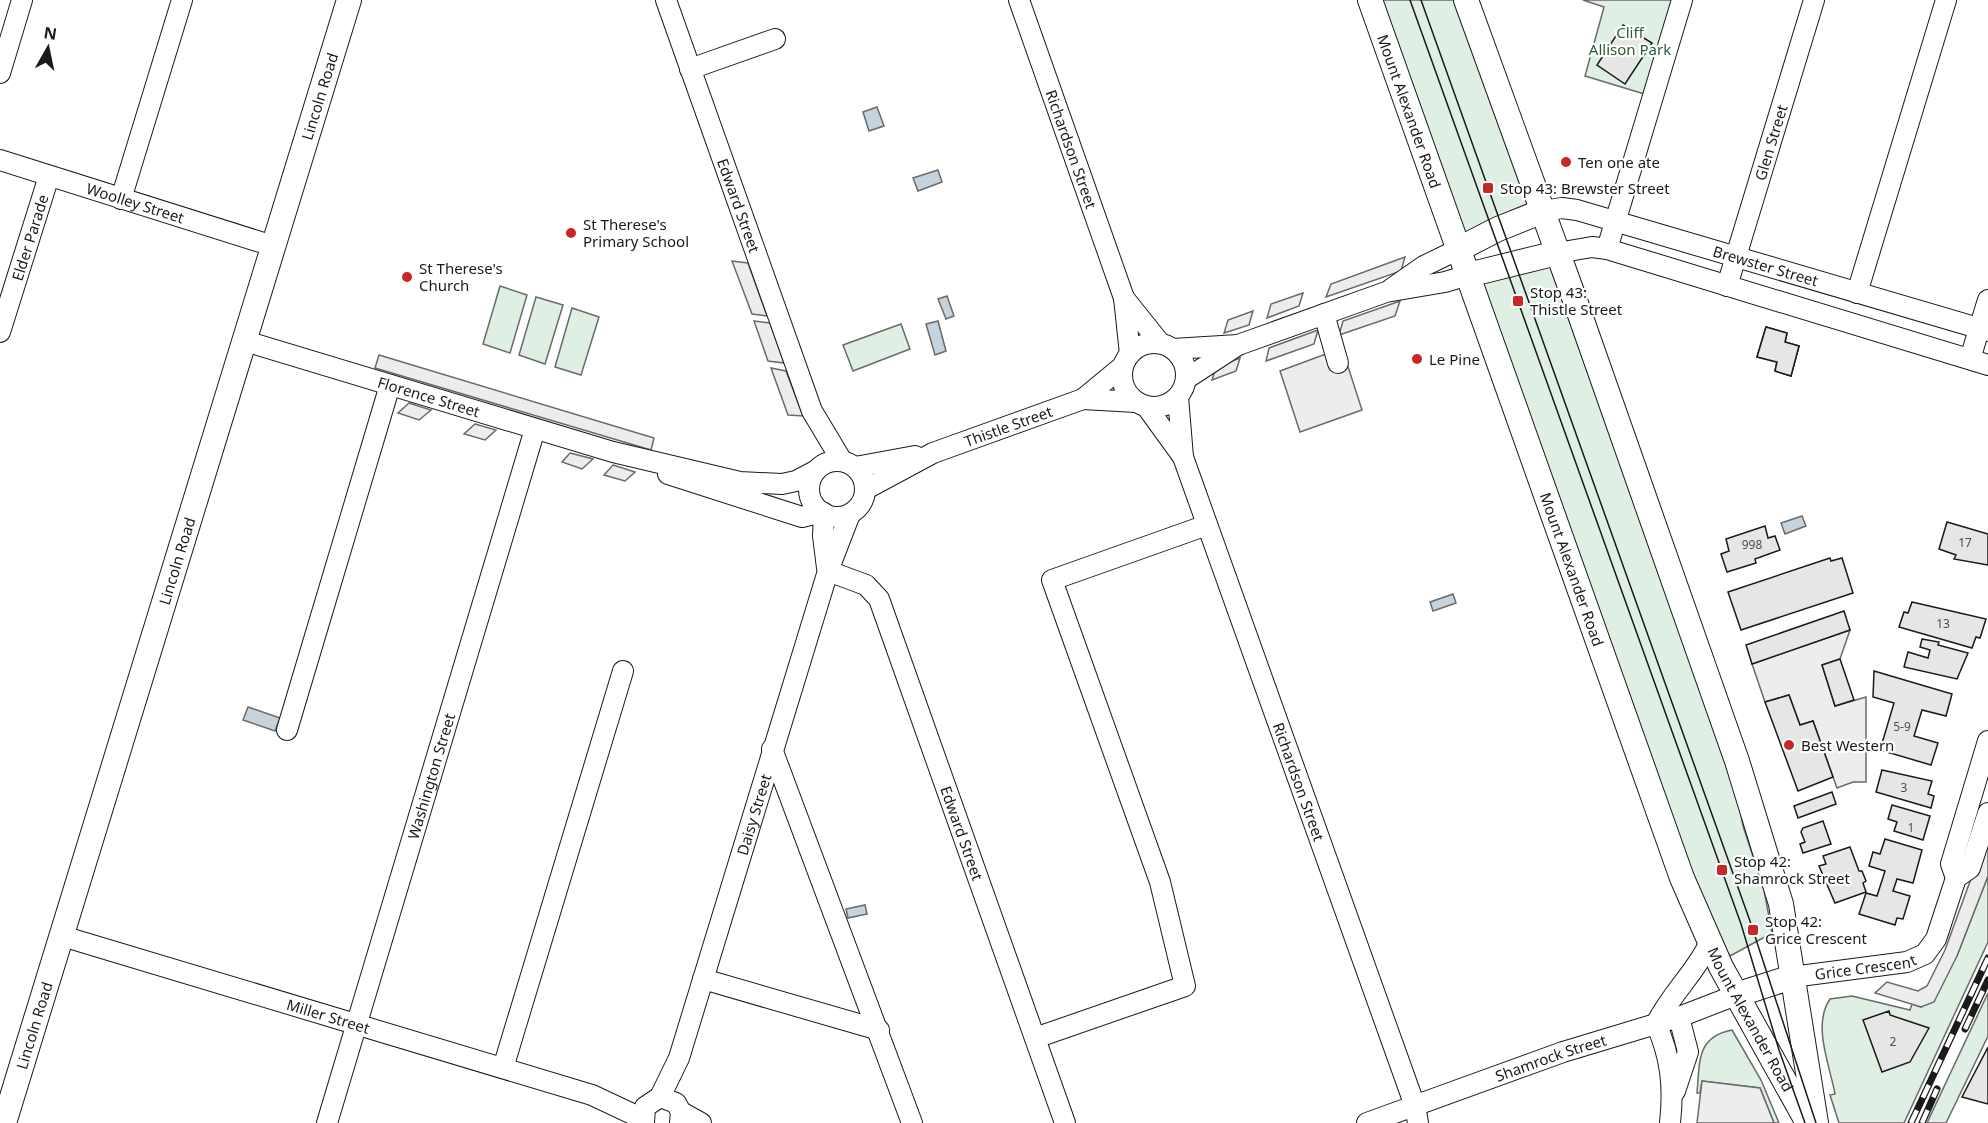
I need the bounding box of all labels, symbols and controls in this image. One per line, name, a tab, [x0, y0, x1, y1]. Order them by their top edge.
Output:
north arrow	[18, 18, 78, 78]
text: N	[42, 21, 58, 45]
park label: Cliff Allison Park	[1589, 22, 1671, 59]
street label: Mount Alexander Road	[1373, 32, 1446, 191]
street label: Lincoln Road	[297, 50, 342, 143]
street label: Richardson Street	[1041, 87, 1102, 212]
street label: Glen Street	[1750, 102, 1792, 183]
place label: Ten one ate	[1578, 152, 1660, 172]
marker: Ten one ate	[1559, 155, 1573, 169]
street label: Edward Street	[713, 156, 765, 256]
street label: Woolley Street	[84, 178, 187, 228]
place label: Stop 43: Brewster Street	[1500, 178, 1670, 198]
marker: Stop 43: Brewster Street	[1481, 181, 1495, 195]
street label: Elder Parade	[7, 192, 53, 283]
place label: St Therese's Primary School	[583, 214, 689, 251]
marker: St Therese's Primary School	[564, 226, 578, 240]
street label: Brewster Street	[1711, 241, 1821, 291]
place label: St Therese's Church	[419, 258, 503, 295]
marker: St Therese's Church	[400, 270, 414, 284]
place label: Stop 43: Thistle Street	[1530, 282, 1623, 319]
marker: Stop 43: Thistle Street	[1511, 294, 1525, 308]
place label: Le Pine	[1429, 349, 1480, 369]
marker: Le Pine	[1410, 352, 1424, 366]
street label: Florence Street	[375, 372, 483, 421]
street label: Thistle Street	[961, 401, 1056, 451]
street label: Mount Alexander Road	[1536, 490, 1609, 649]
street label: Lincoln Road	[154, 515, 200, 607]
house number: 17	[1958, 534, 1972, 551]
house number: 998	[1742, 536, 1762, 553]
house number: 13	[1936, 615, 1950, 632]
street label: Washington Street	[403, 710, 459, 842]
house number: 5-9	[1893, 718, 1911, 735]
street label: Richardson Street	[1269, 720, 1330, 844]
place label: Best Western	[1801, 735, 1894, 755]
marker: Best Western	[1782, 738, 1796, 752]
street label: Daisy Street	[732, 771, 776, 858]
house number: 3	[1901, 779, 1908, 796]
street label: Edward Street	[936, 783, 988, 884]
house number: 1	[1908, 819, 1914, 836]
place label: Stop 42: Shamrock Street	[1734, 851, 1850, 888]
marker: Stop 42: Shamrock Street	[1715, 863, 1729, 877]
place label: Stop 42: Grice Crescent	[1765, 911, 1867, 948]
marker: Stop 42: Grice Crescent	[1746, 923, 1760, 937]
street label: Mount Alexander Road	[1703, 944, 1798, 1095]
street label: Grice Crescent	[1814, 949, 1920, 984]
street label: Lincoln Road	[11, 979, 57, 1072]
street label: Miller Street	[284, 994, 373, 1038]
street label: Shamrock Street	[1492, 1029, 1609, 1086]
house number: 2	[1890, 1033, 1897, 1050]

